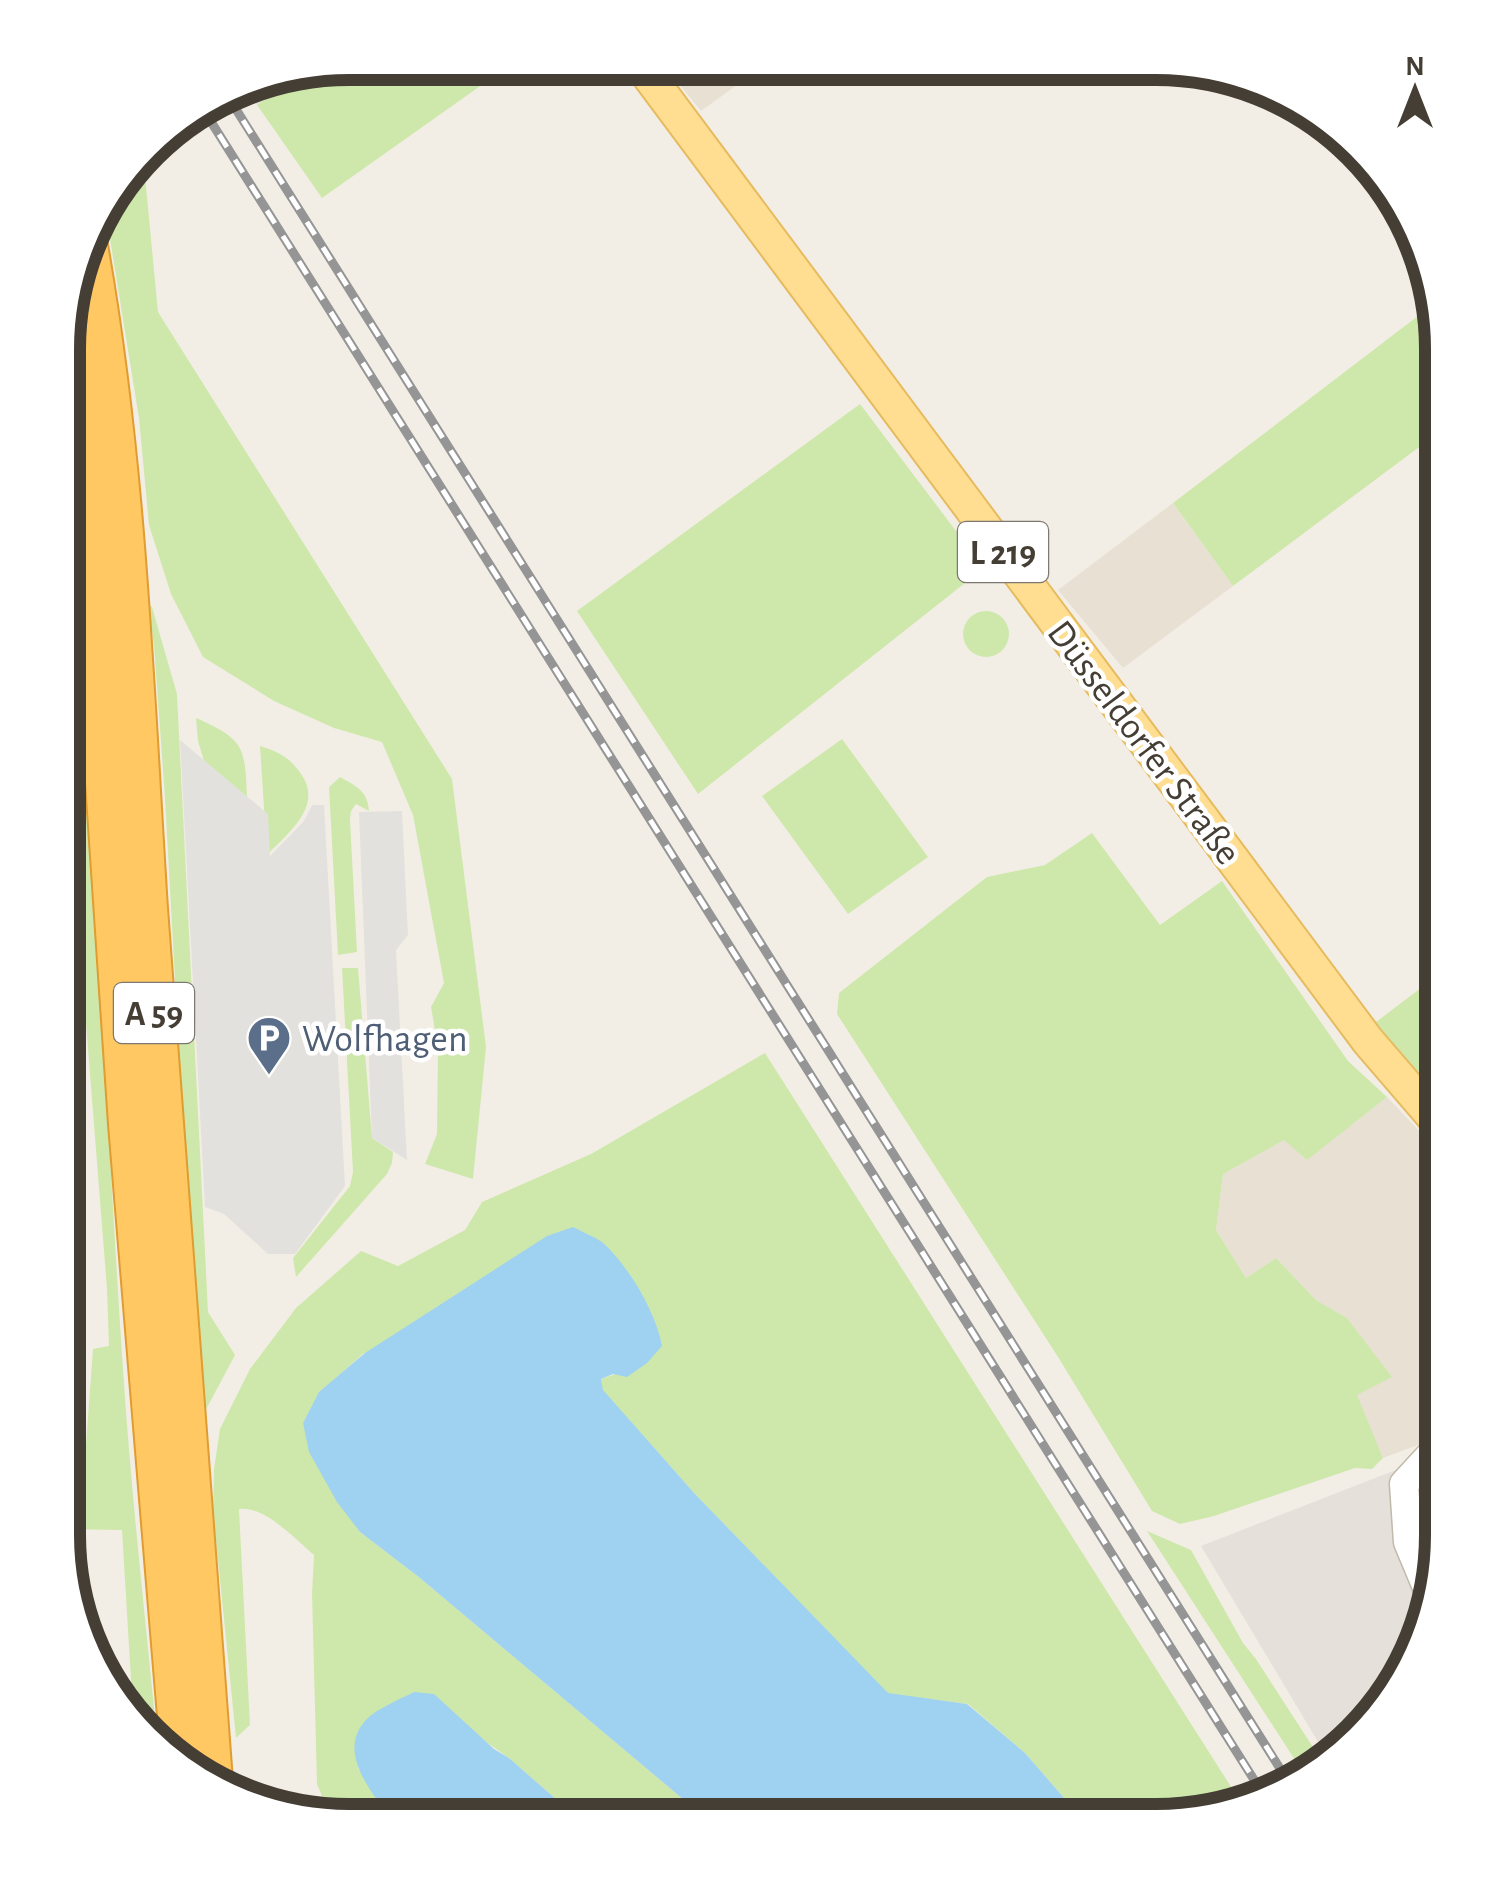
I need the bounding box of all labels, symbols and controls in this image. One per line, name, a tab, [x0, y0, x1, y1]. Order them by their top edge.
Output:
north arrow	[1365, 40, 1465, 140]
text: N	[1405, 53, 1425, 81]
road number: L 219	[958, 522, 1048, 582]
street label: Düsseldorfer Straße	[1040, 614, 1247, 872]
road number: A 59	[114, 983, 194, 1043]
parking icon: Wolfhagen	[246, 1015, 292, 1076]
place label: Wolfhagen	[302, 1021, 468, 1059]

